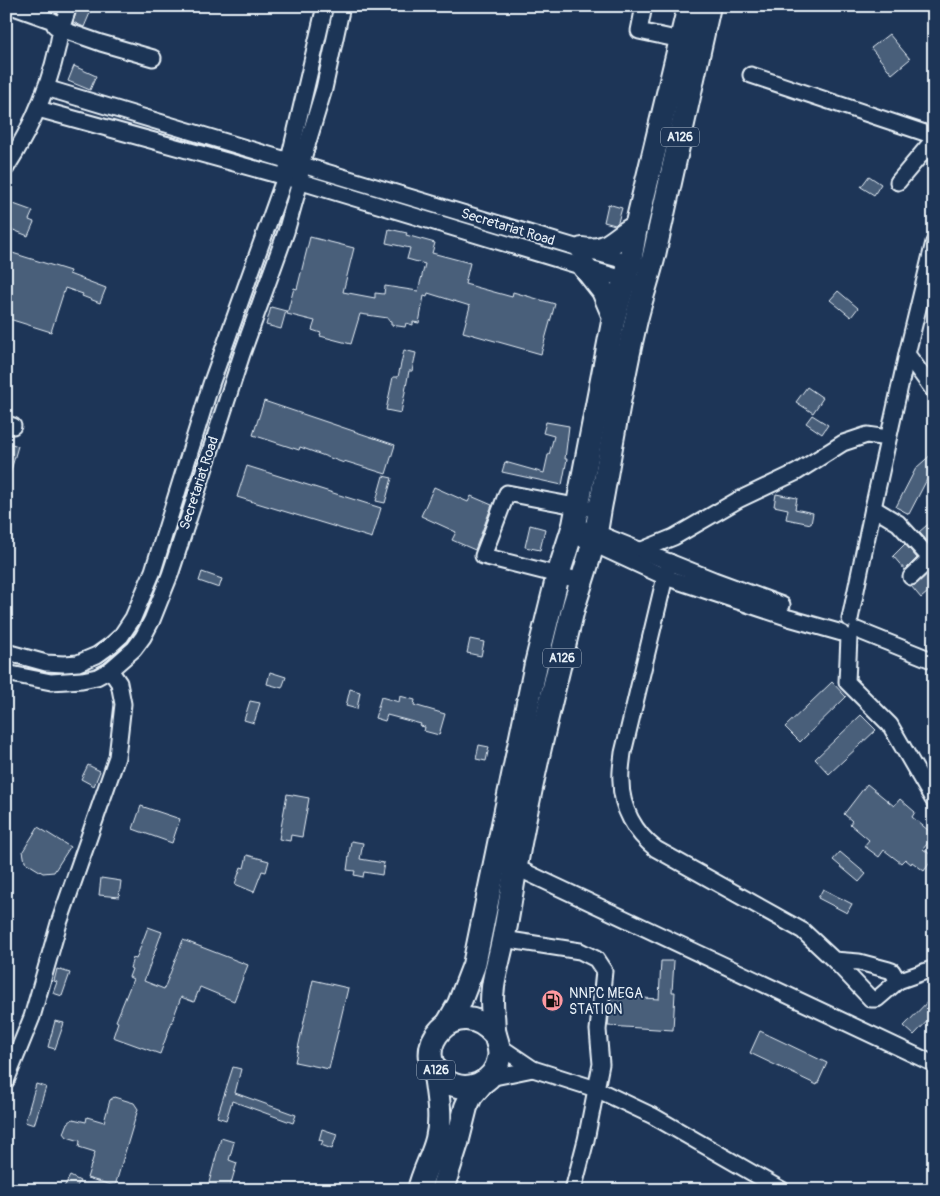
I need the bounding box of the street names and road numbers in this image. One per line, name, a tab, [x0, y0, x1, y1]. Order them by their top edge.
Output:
road number: A126	[661, 128, 699, 146]
street label: Secretariat Road	[459, 205, 557, 249]
street label: Secretariat Road	[176, 434, 222, 532]
road number: A126	[543, 648, 581, 668]
road number: A126	[417, 1060, 455, 1080]

